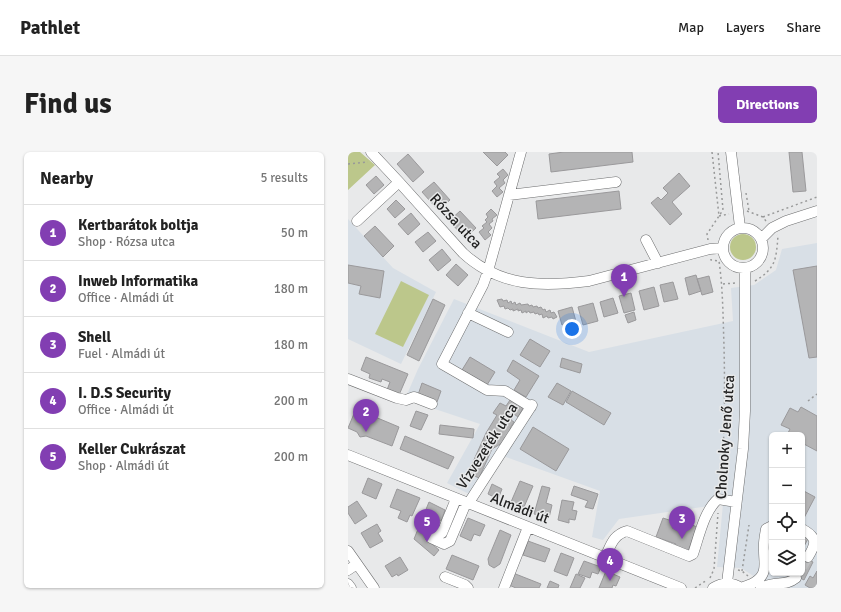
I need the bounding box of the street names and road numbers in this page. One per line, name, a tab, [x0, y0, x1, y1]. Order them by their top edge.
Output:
street label: Rózsa utca	[426, 190, 486, 252]
street label: Cholnoky Jenő utca	[712, 374, 738, 500]
street label: Vízvezeték utca	[453, 400, 521, 492]
street label: Almádi út	[488, 489, 552, 527]

